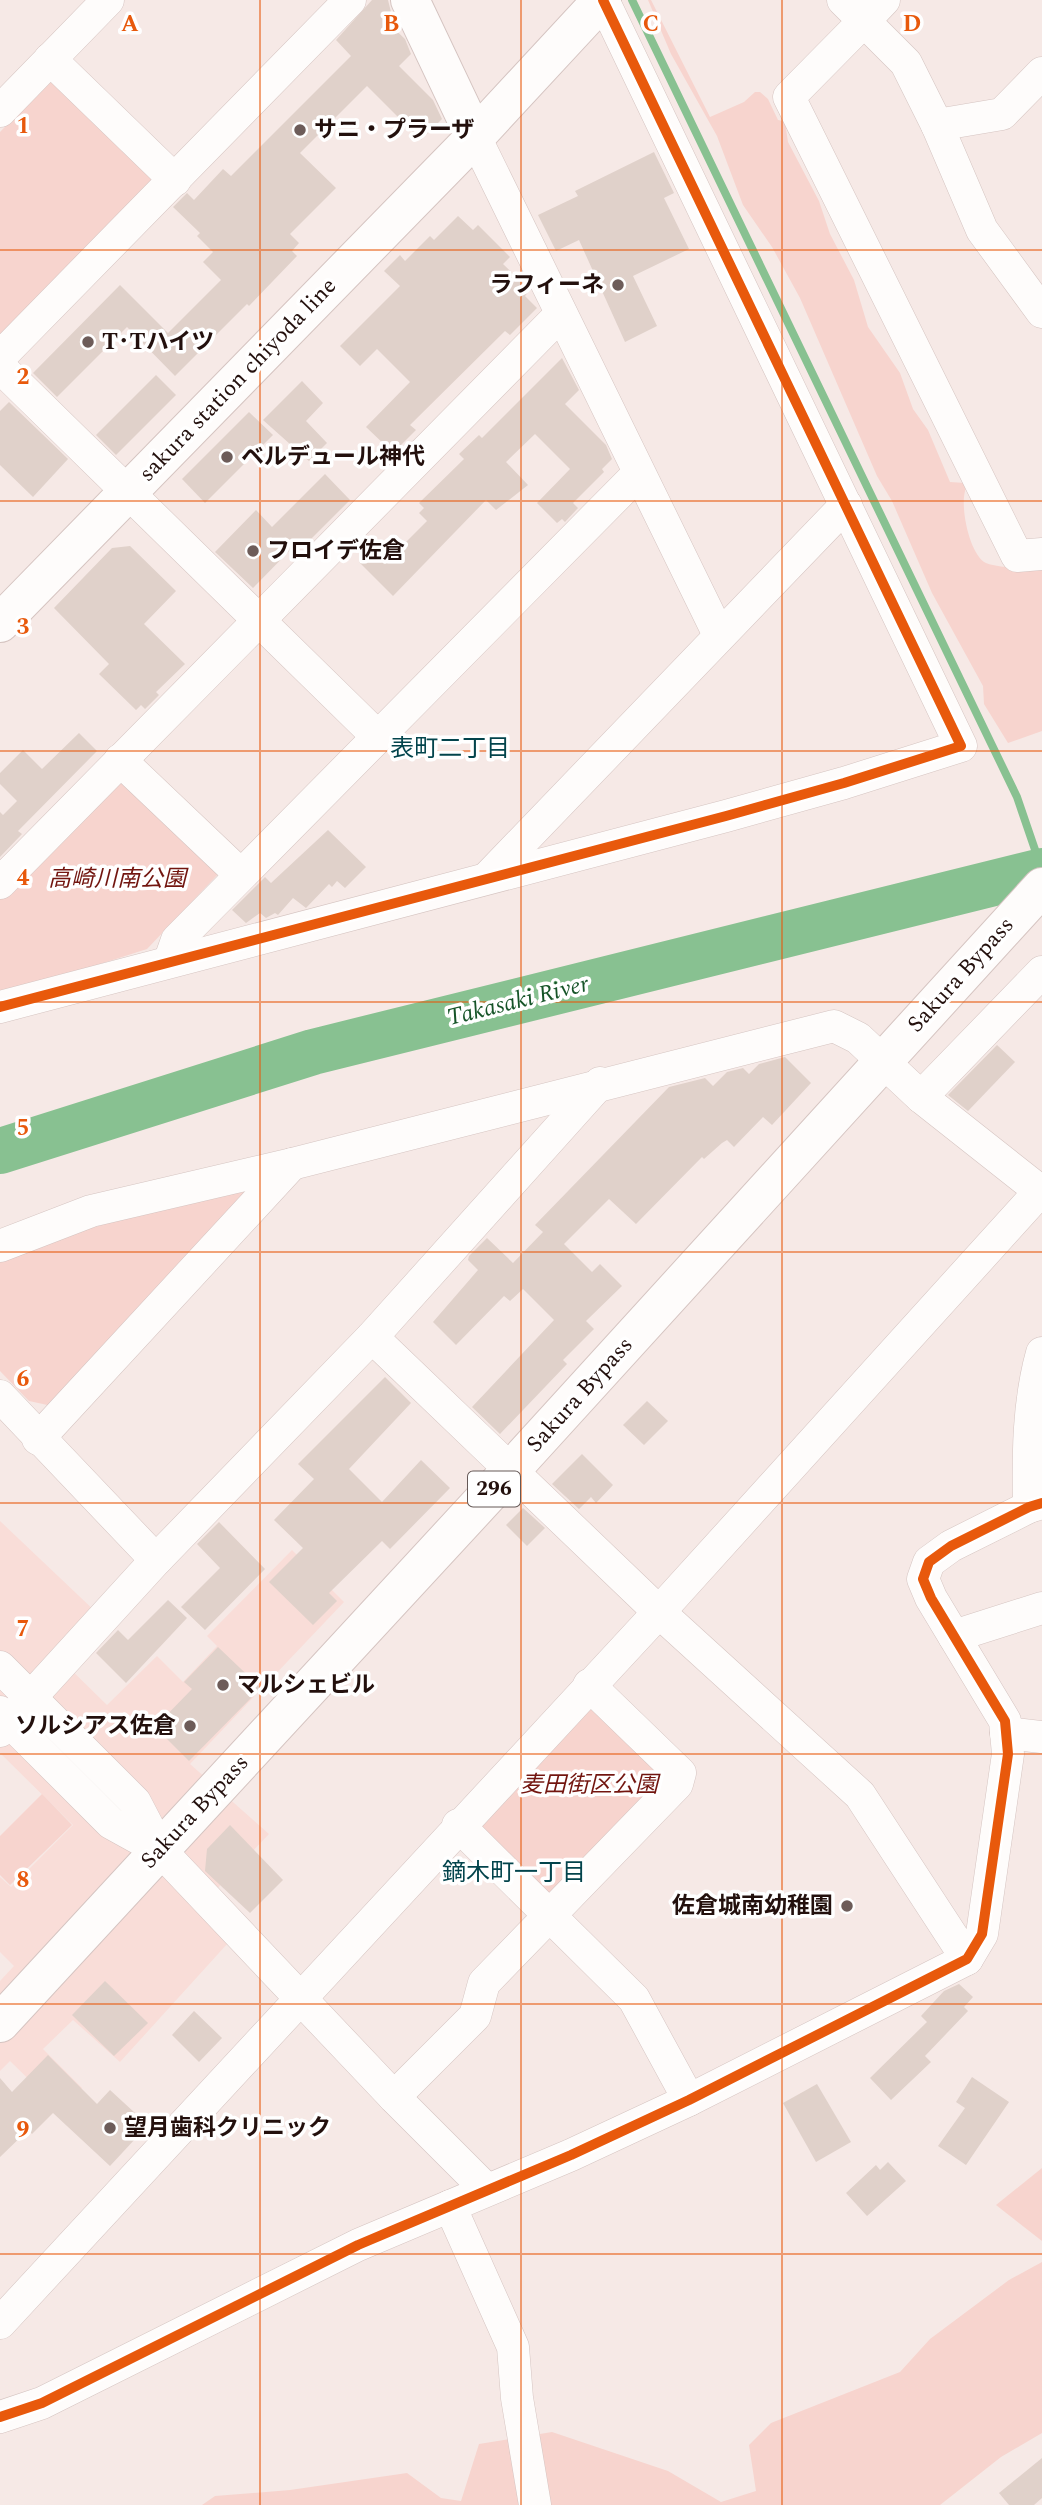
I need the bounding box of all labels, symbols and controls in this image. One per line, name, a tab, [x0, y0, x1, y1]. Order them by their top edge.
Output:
text: A	[121, 7, 139, 42]
text: B	[383, 7, 399, 42]
text: C	[643, 7, 659, 42]
text: D	[903, 7, 921, 42]
text: 1	[17, 109, 29, 144]
place label: サニ・プラーザ	[314, 113, 475, 148]
marker: サニ・プラーザ	[292, 122, 308, 138]
place label: ラフィーネ	[489, 268, 604, 303]
street label: sakura station chiyoda line	[131, 270, 345, 490]
marker: ラフィーネ	[610, 277, 626, 293]
place label: T･Tハイツ	[102, 325, 214, 360]
marker: T･Tハイツ	[80, 334, 96, 350]
text: 2	[17, 360, 30, 395]
place label: ベルデュール神代	[241, 440, 425, 475]
marker: ベルデュール神代	[219, 449, 235, 465]
place label: フロイデ佐倉	[267, 534, 405, 569]
marker: フロイデ佐倉	[245, 543, 261, 559]
text: 3	[17, 610, 30, 645]
district label: 表町二丁目	[390, 731, 510, 767]
text: 4	[17, 861, 30, 896]
park label: 高崎川南公園	[48, 862, 189, 897]
street label: Sakura Bypass	[899, 909, 1023, 1041]
water label: Takasaki River	[443, 966, 593, 1036]
text: 5	[17, 1111, 29, 1146]
street label: Sakura Bypass	[518, 1329, 642, 1461]
text: 6	[17, 1362, 30, 1397]
road number: 296	[468, 1472, 520, 1506]
text: 7	[17, 1612, 29, 1647]
place label: マルシェビル	[237, 1668, 375, 1703]
marker: マルシェビル	[215, 1677, 231, 1693]
place label: ソルシアス佐倉	[15, 1709, 176, 1744]
marker: ソルシアス佐倉	[182, 1718, 198, 1734]
street label: Sakura Bypass	[132, 1747, 258, 1877]
park label: 麦田街区公園	[520, 1768, 661, 1803]
district label: 鏑木町一丁目	[442, 1855, 586, 1891]
text: 8	[17, 1863, 29, 1898]
place label: 佐倉城南幼稚園	[672, 1889, 833, 1924]
marker: 佐倉城南幼稚園	[839, 1898, 855, 1914]
place label: 望月歯科クリニック	[124, 2111, 331, 2146]
text: 9	[17, 2113, 30, 2148]
marker: 望月歯科クリニック	[102, 2120, 118, 2136]

